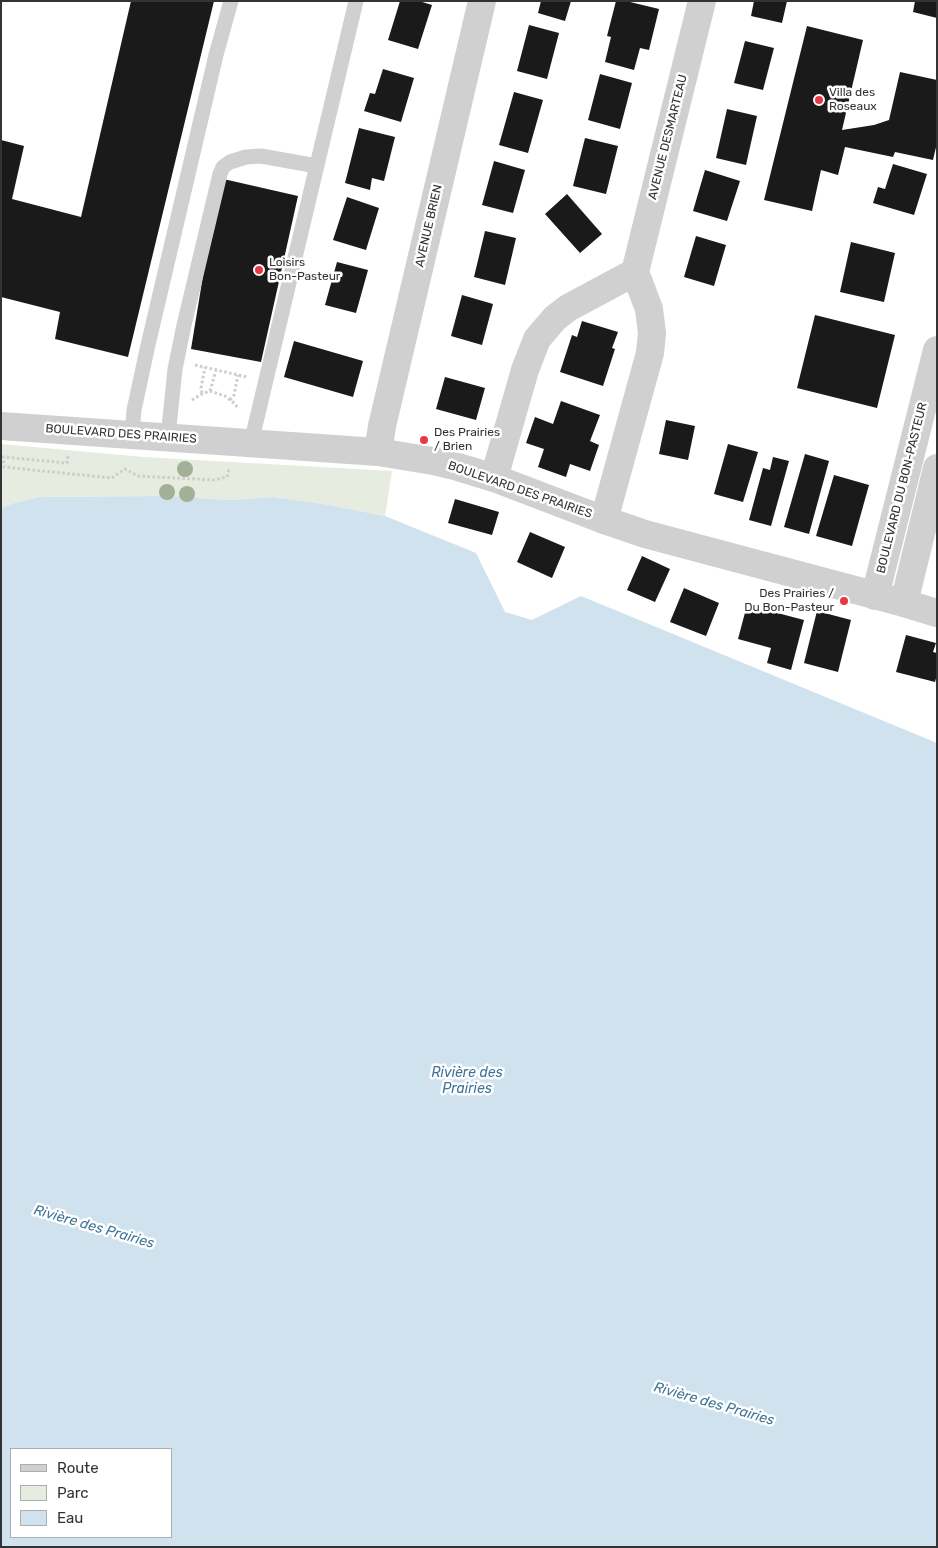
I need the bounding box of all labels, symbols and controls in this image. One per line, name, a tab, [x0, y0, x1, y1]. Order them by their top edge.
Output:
street label: AVENUE DESMARTEAU	[645, 73, 691, 201]
place label: Villa des Roseaux	[829, 86, 877, 114]
marker: Villa des Roseaux	[813, 94, 825, 106]
street label: AVENUE BRIEN	[413, 183, 445, 269]
place label: Loisirs Bon-Pasteur	[269, 256, 340, 284]
marker: Loisirs Bon-Pasteur	[253, 264, 265, 276]
street label: BOULEVARD DU BON-PASTEUR	[874, 401, 930, 575]
street label: BOULEVARD DES PRAIRIES	[45, 422, 197, 446]
place label: Des Prairies / Brien	[434, 426, 500, 454]
marker: Des Prairies / Brien	[418, 434, 430, 446]
street label: BOULEVARD DES PRAIRIES	[446, 459, 594, 521]
place label: Des Prairies / Du Bon-Pasteur	[744, 587, 834, 615]
marker: Des Prairies / Du Bon-Pasteur	[838, 595, 850, 607]
water label: Rivière des Prairies	[431, 1065, 503, 1098]
water label: Rivière des Prairies	[32, 1202, 156, 1252]
water label: Rivière des Prairies	[652, 1379, 776, 1429]
legend	[10, 1448, 172, 1538]
text: Route	[57, 1459, 99, 1477]
text: Parc	[57, 1484, 89, 1502]
text: Eau	[57, 1509, 83, 1527]

